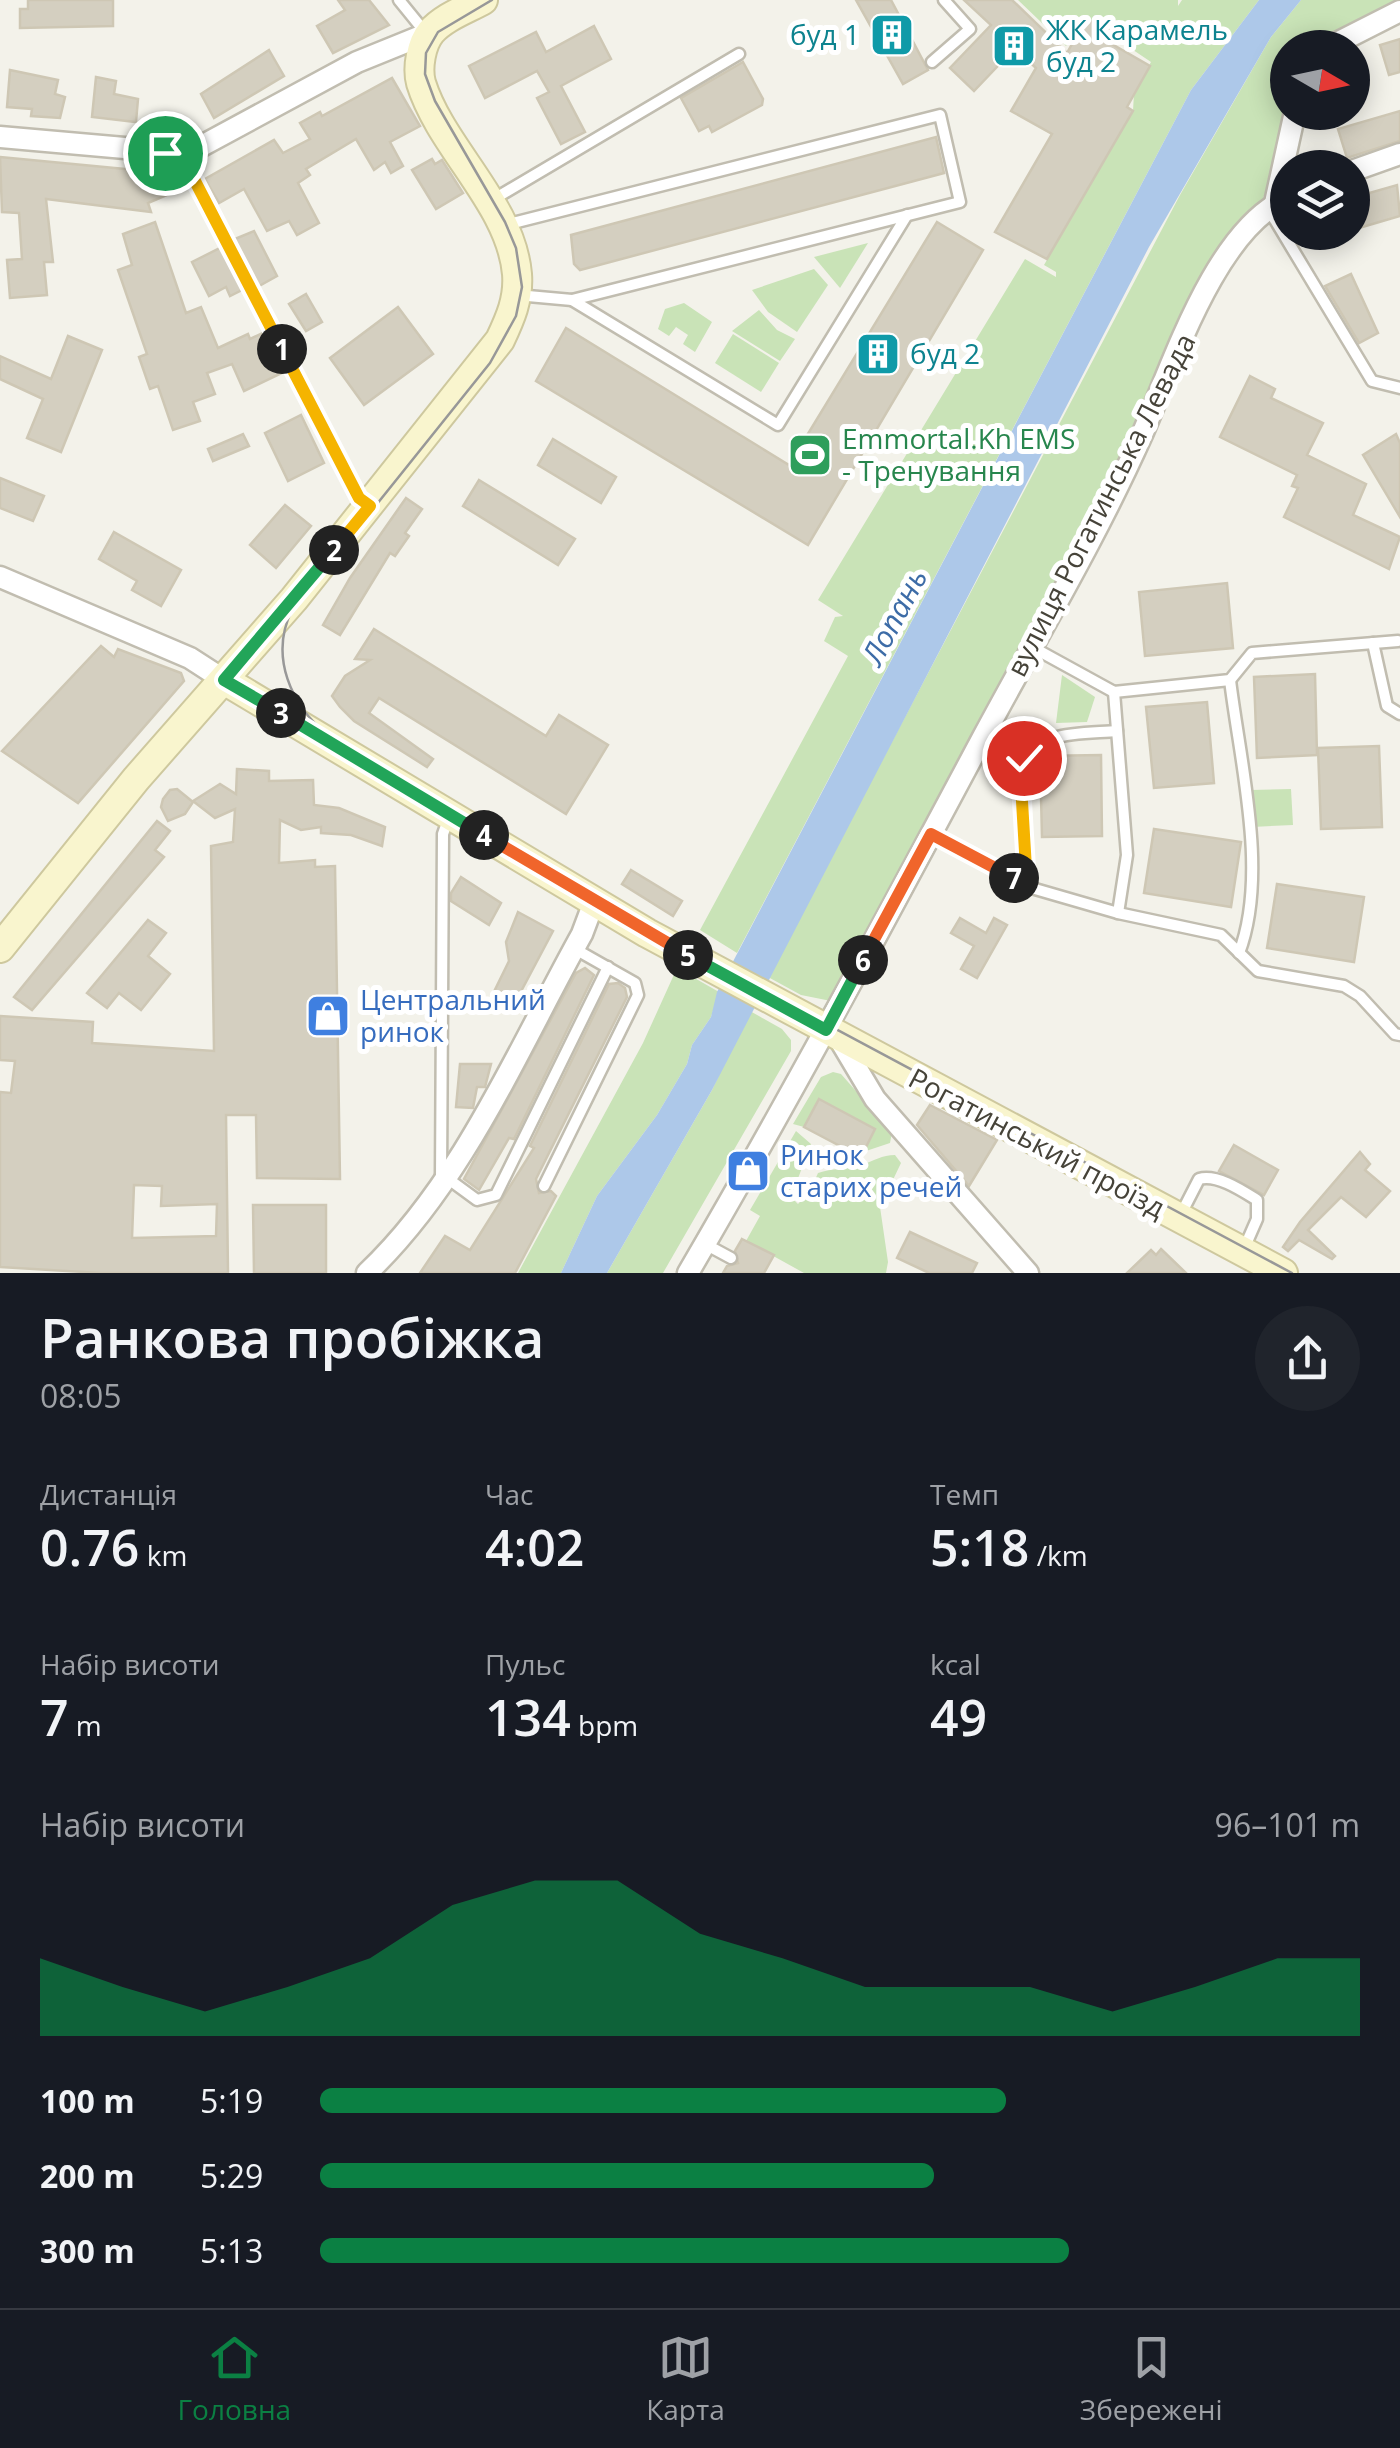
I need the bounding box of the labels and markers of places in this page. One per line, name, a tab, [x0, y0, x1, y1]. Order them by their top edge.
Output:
place label: ЖК Карамель буд 2	[1046, 10, 1228, 80]
building icon: буд 1	[869, 12, 915, 58]
place label: буд 1	[790, 15, 860, 53]
building icon: ЖК Карамель буд 2	[991, 23, 1037, 69]
pin	[123, 111, 208, 196]
pin: 1	[257, 324, 307, 374]
building icon: буд 2	[855, 331, 901, 377]
place label: буд 2	[910, 334, 980, 372]
place label: Emmortal.Kh EMS - Тренування	[842, 419, 1075, 489]
sports icon: Emmortal.Kh EMS - Тренування	[787, 432, 833, 478]
pin: 2	[309, 525, 359, 575]
pin: 3	[256, 688, 306, 738]
pin	[982, 716, 1067, 801]
pin: 4	[459, 810, 509, 860]
pin: 7	[989, 853, 1039, 903]
pin: 5	[663, 930, 713, 980]
pin: 6	[838, 935, 888, 985]
place label: Центральний ринок	[360, 980, 546, 1050]
shop icon: Центральний ринок	[305, 993, 351, 1039]
place label: Ринок старих речей	[780, 1135, 962, 1205]
shop icon: Ринок старих речей	[725, 1148, 771, 1194]

